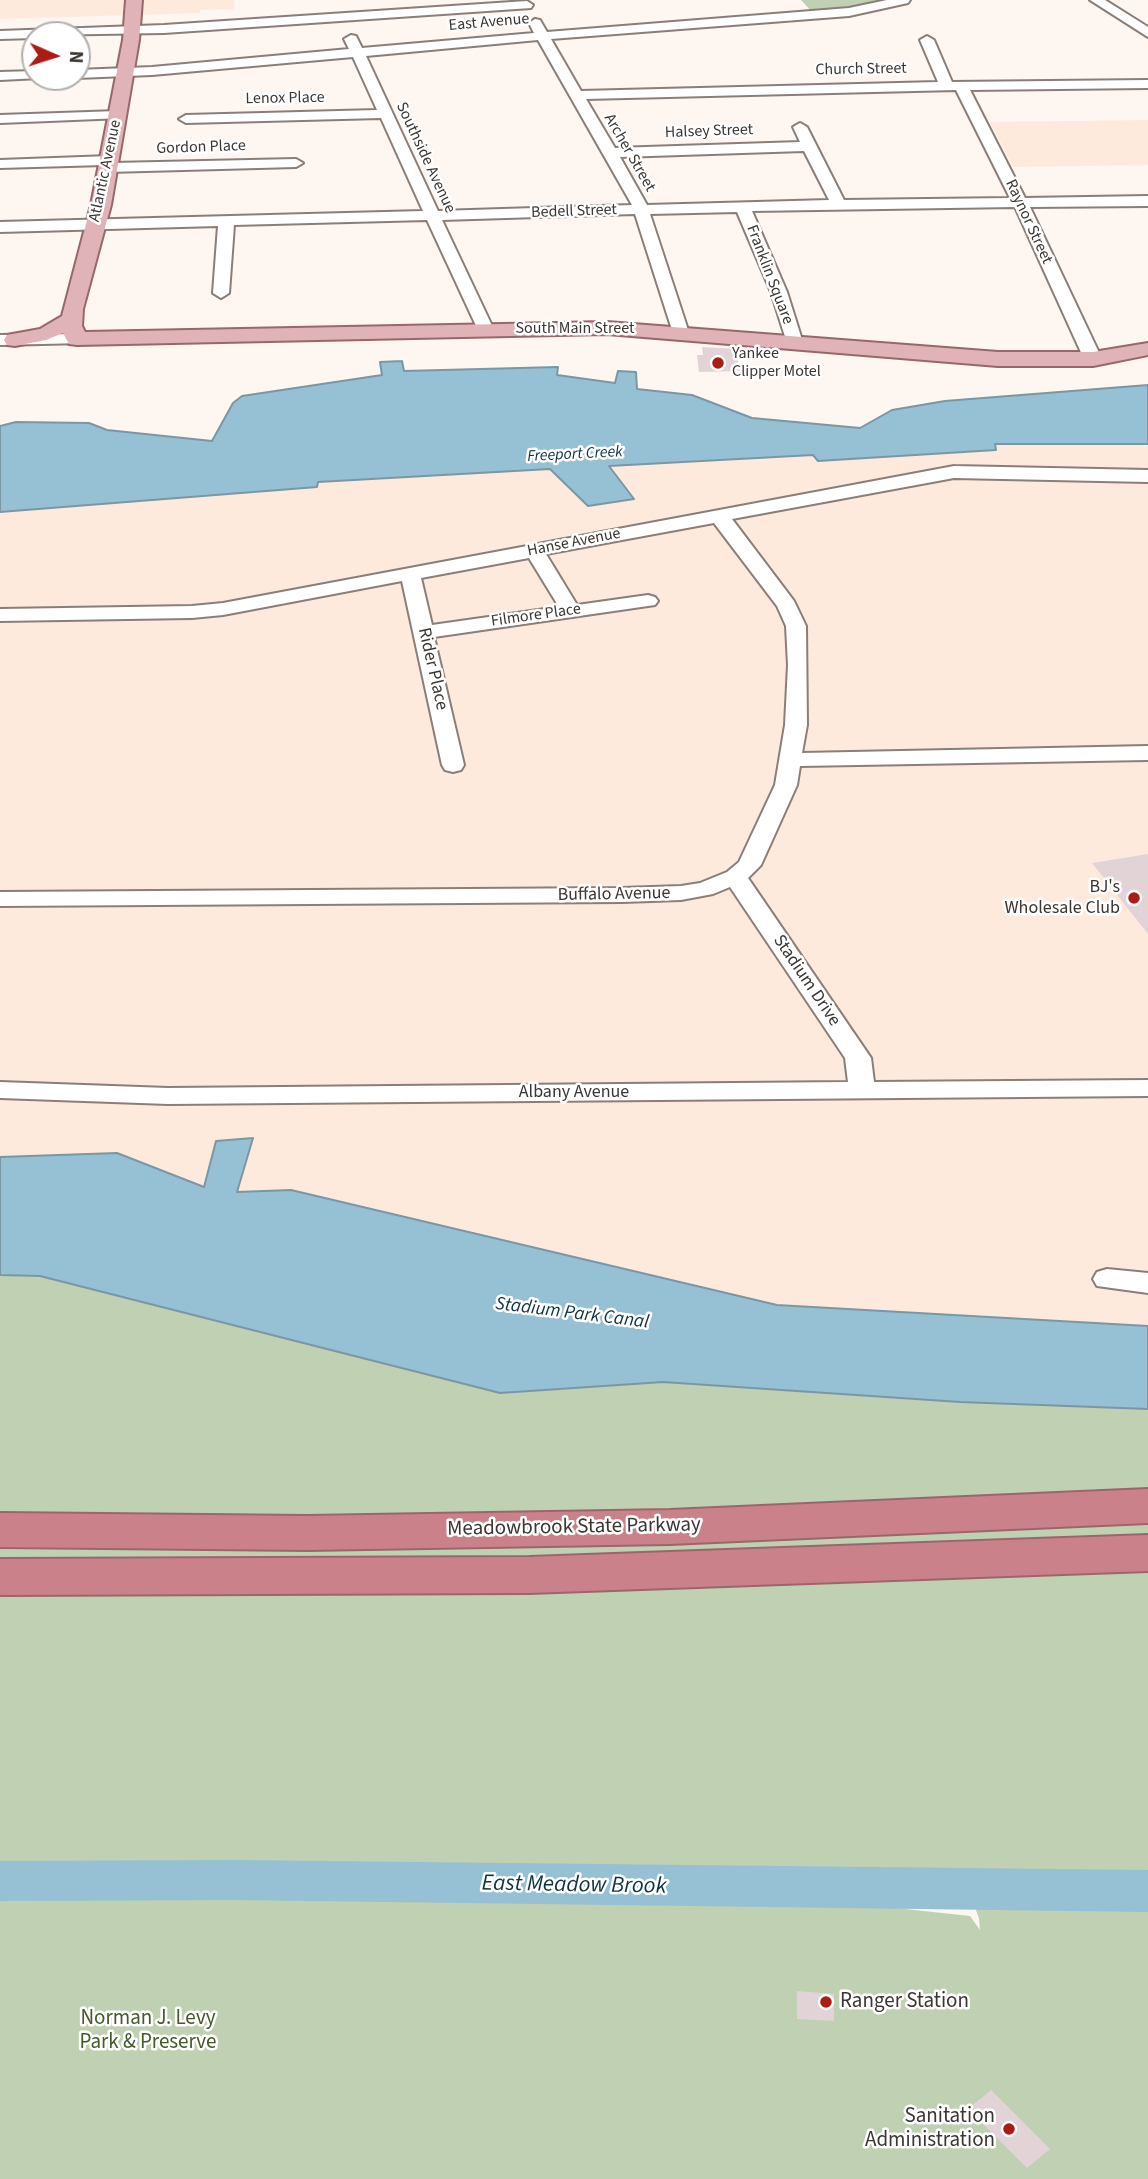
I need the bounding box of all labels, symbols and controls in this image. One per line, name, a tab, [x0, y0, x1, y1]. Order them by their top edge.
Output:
street label: East Avenue	[448, 10, 530, 36]
north arrow	[21, 21, 91, 91]
text: N	[62, 50, 89, 64]
street label: Church Street	[815, 60, 907, 80]
street label: Lenox Place	[245, 89, 325, 109]
street label: Southside Avenue	[391, 100, 459, 216]
street label: Archer Street	[599, 111, 659, 195]
street label: Atlantic Avenue	[86, 118, 126, 224]
street label: Halsey Street	[665, 121, 753, 143]
street label: Gordon Place	[156, 137, 246, 159]
street label: Raynor Street	[1000, 177, 1056, 267]
street label: Bedell Street	[531, 201, 617, 223]
street label: Franklin Square	[741, 223, 797, 327]
street label: South Main Street	[516, 319, 634, 339]
place label: Yankee Clipper Motel	[732, 344, 821, 382]
marker: Yankee Clipper Motel	[710, 355, 726, 371]
water label: Freeport Creek	[527, 443, 623, 467]
street label: Hanse Avenue	[526, 525, 622, 561]
street label: Filmore Place	[490, 600, 582, 632]
street label: Rider Place	[412, 626, 452, 712]
place label: BJ's Wholesale Club	[1004, 877, 1120, 920]
street label: Buffalo Avenue	[557, 883, 671, 907]
marker: BJ's Wholesale Club	[1126, 890, 1142, 906]
street label: Stadium Drive	[767, 931, 845, 1031]
street label: Albany Avenue	[519, 1082, 629, 1104]
water label: Stadium Park Canal	[494, 1293, 650, 1335]
street label: Meadowbrook State Parkway	[447, 1513, 701, 1543]
water label: East Meadow Brook	[481, 1871, 667, 1901]
place label: Ranger Station	[840, 1989, 969, 2015]
marker: Ranger Station	[818, 1994, 834, 2010]
park label: Norman J. Levy Park & Preserve	[79, 2006, 217, 2056]
place label: Sanitation Administration	[865, 2104, 995, 2154]
marker: Sanitation Administration	[1001, 2121, 1017, 2137]

